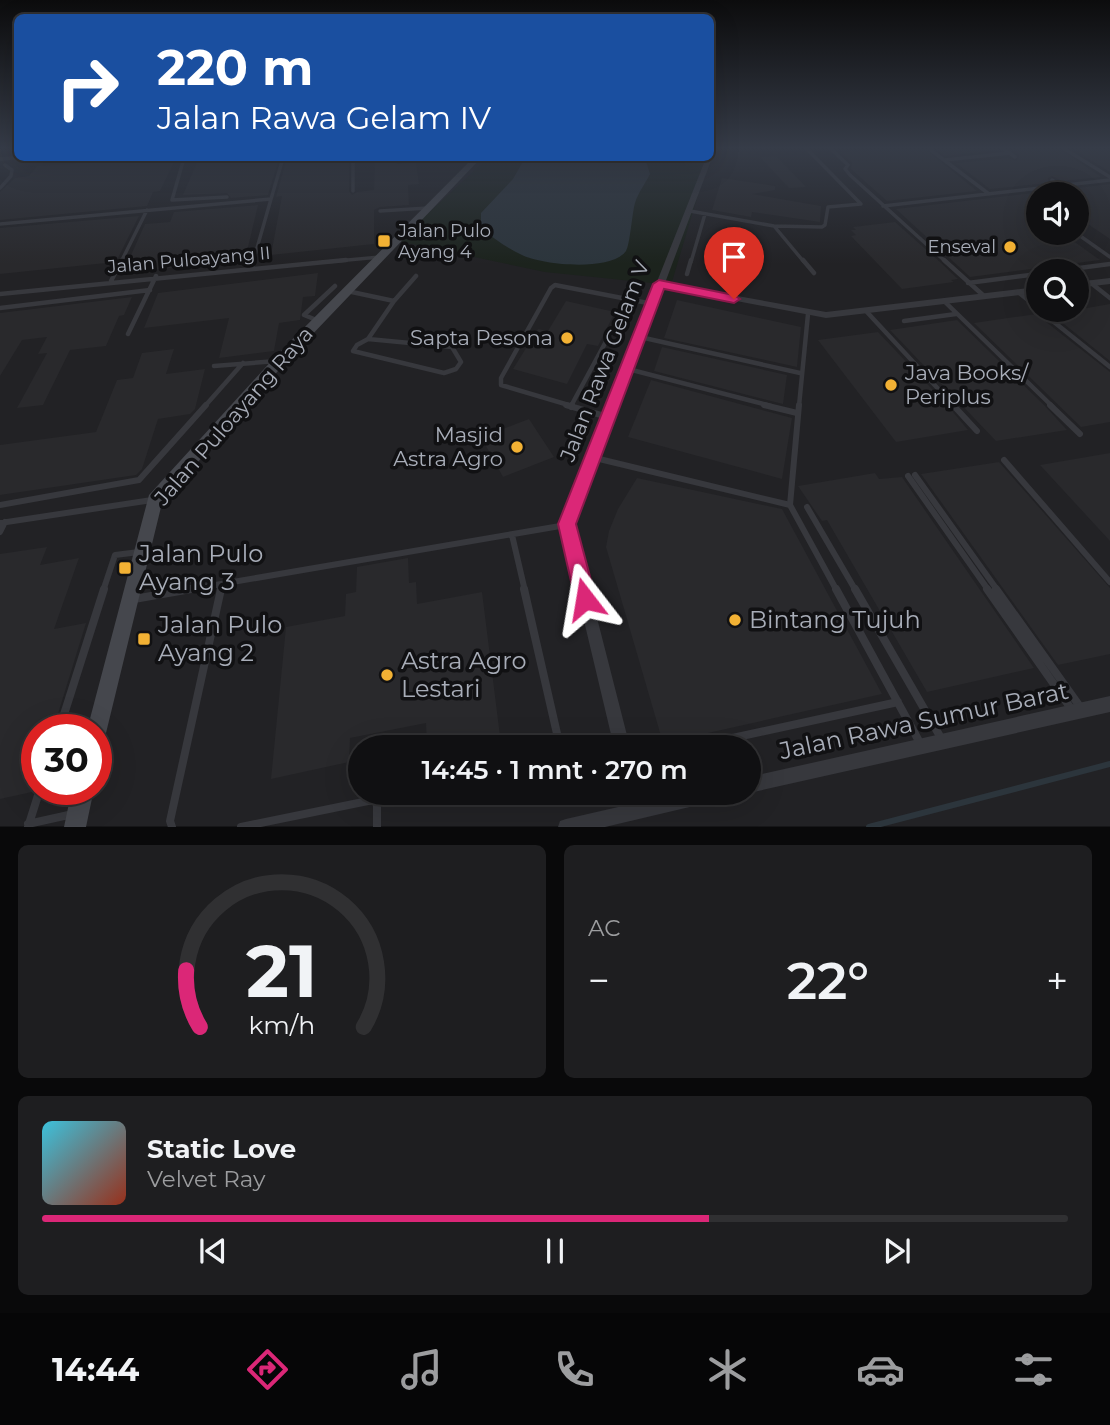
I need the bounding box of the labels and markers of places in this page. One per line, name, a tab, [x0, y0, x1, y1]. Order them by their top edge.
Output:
place label: Jalan Pulo Ayang 4	[397, 220, 491, 263]
pin	[704, 227, 764, 299]
marker: Jalan Pulo Ayang 4	[376, 233, 392, 249]
place label: Enseval	[927, 236, 996, 258]
marker: Enseval	[1002, 239, 1018, 255]
place label: Sapta Pesona	[410, 325, 553, 350]
marker: Sapta Pesona	[559, 330, 575, 346]
place label: Java Books/ Periplus	[904, 360, 1029, 409]
marker: Java Books/ Periplus	[883, 377, 899, 393]
place label: Masjid Astra Agro	[393, 422, 503, 471]
marker: Masjid Astra Agro	[509, 439, 525, 455]
place label: Jalan Pulo Ayang 3	[138, 539, 263, 596]
marker: Jalan Pulo Ayang 3	[117, 560, 133, 576]
place label: Bintang Tujuh	[749, 605, 921, 634]
place label: Jalan Pulo Ayang 2	[157, 610, 282, 667]
marker: Bintang Tujuh	[727, 612, 743, 628]
marker: Jalan Pulo Ayang 2	[136, 631, 152, 647]
place label: Astra Agro Lestari	[401, 646, 527, 703]
marker: Astra Agro Lestari	[379, 667, 395, 683]

